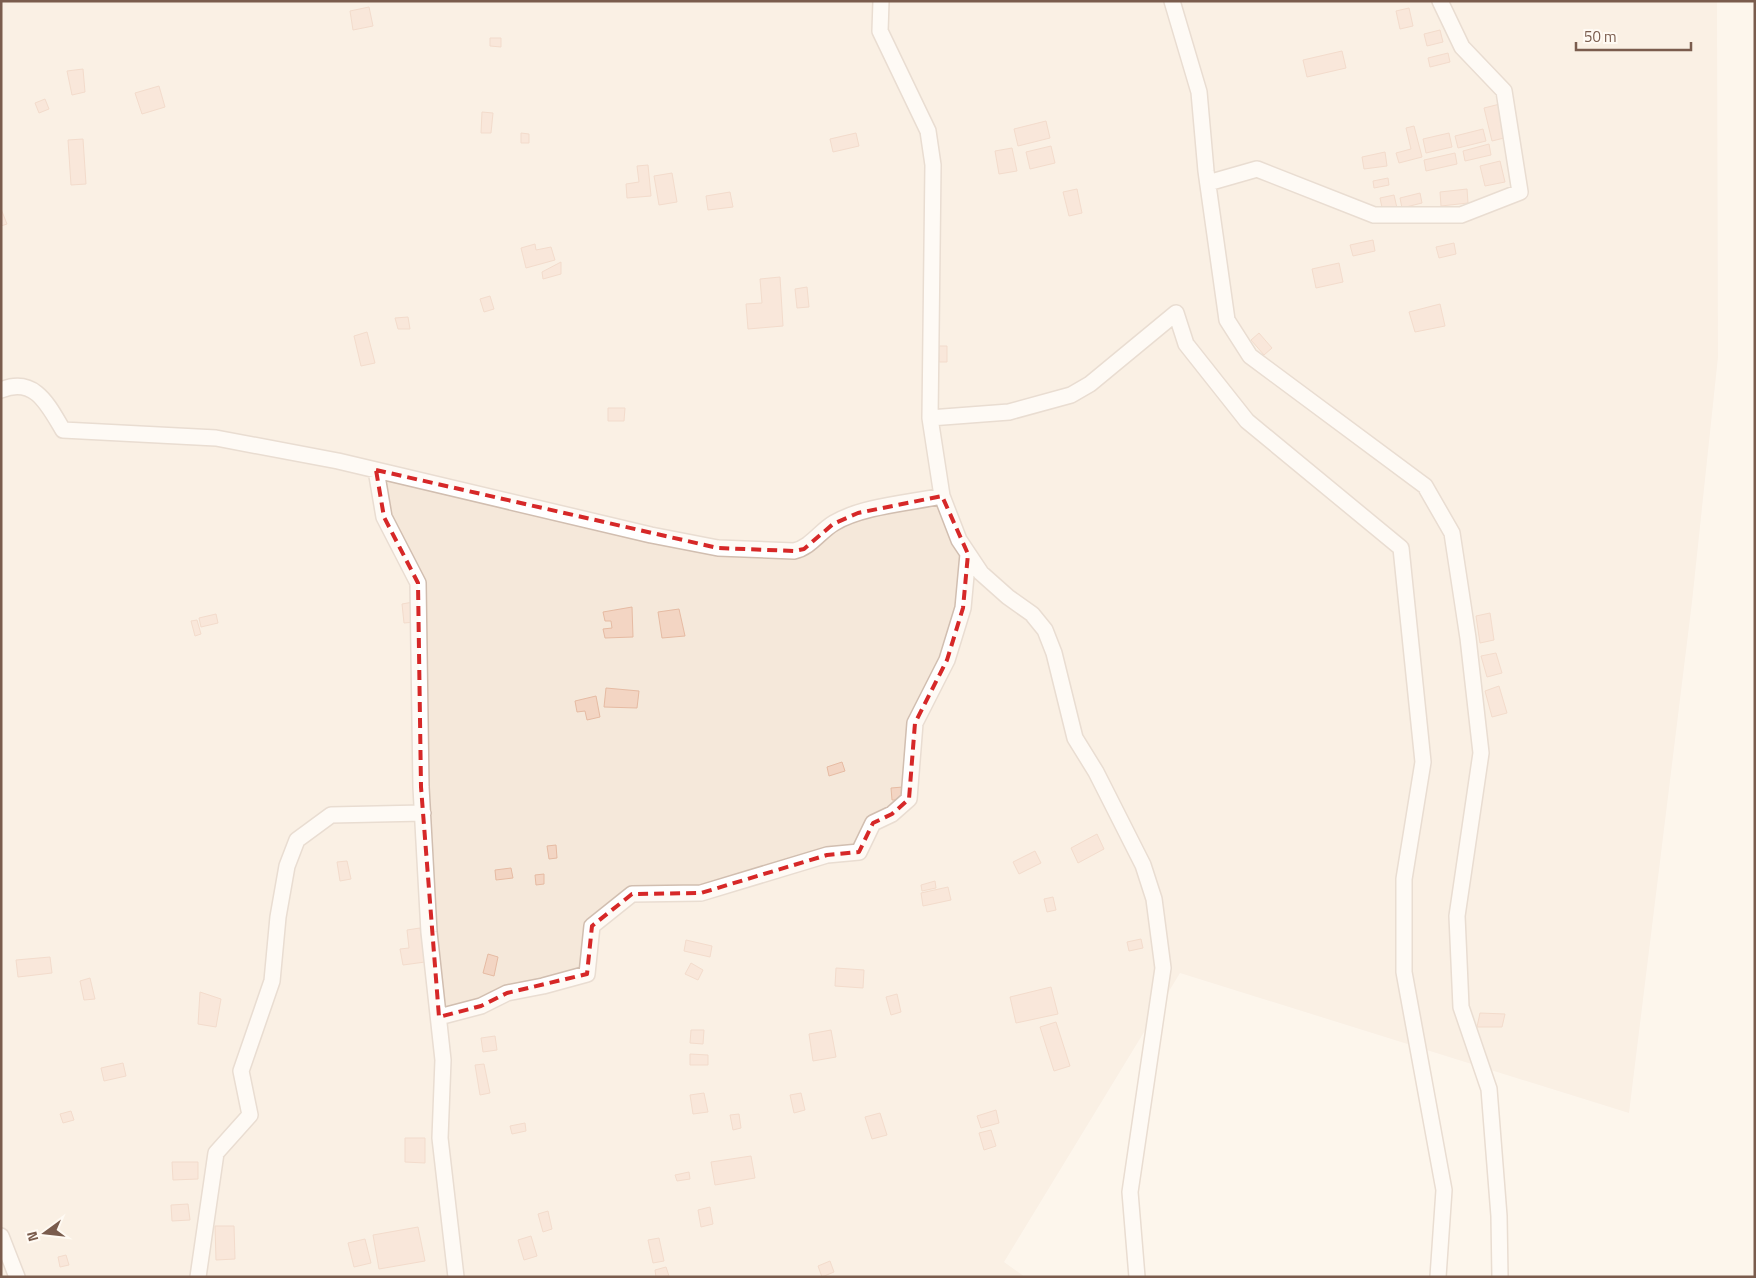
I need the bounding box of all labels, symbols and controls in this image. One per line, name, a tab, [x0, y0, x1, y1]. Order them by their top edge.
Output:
scale bar	[1576, 20, 1691, 52]
text: 50 m	[1584, 25, 1617, 48]
north arrow	[20, 1208, 70, 1258]
text: N	[21, 1229, 43, 1244]

